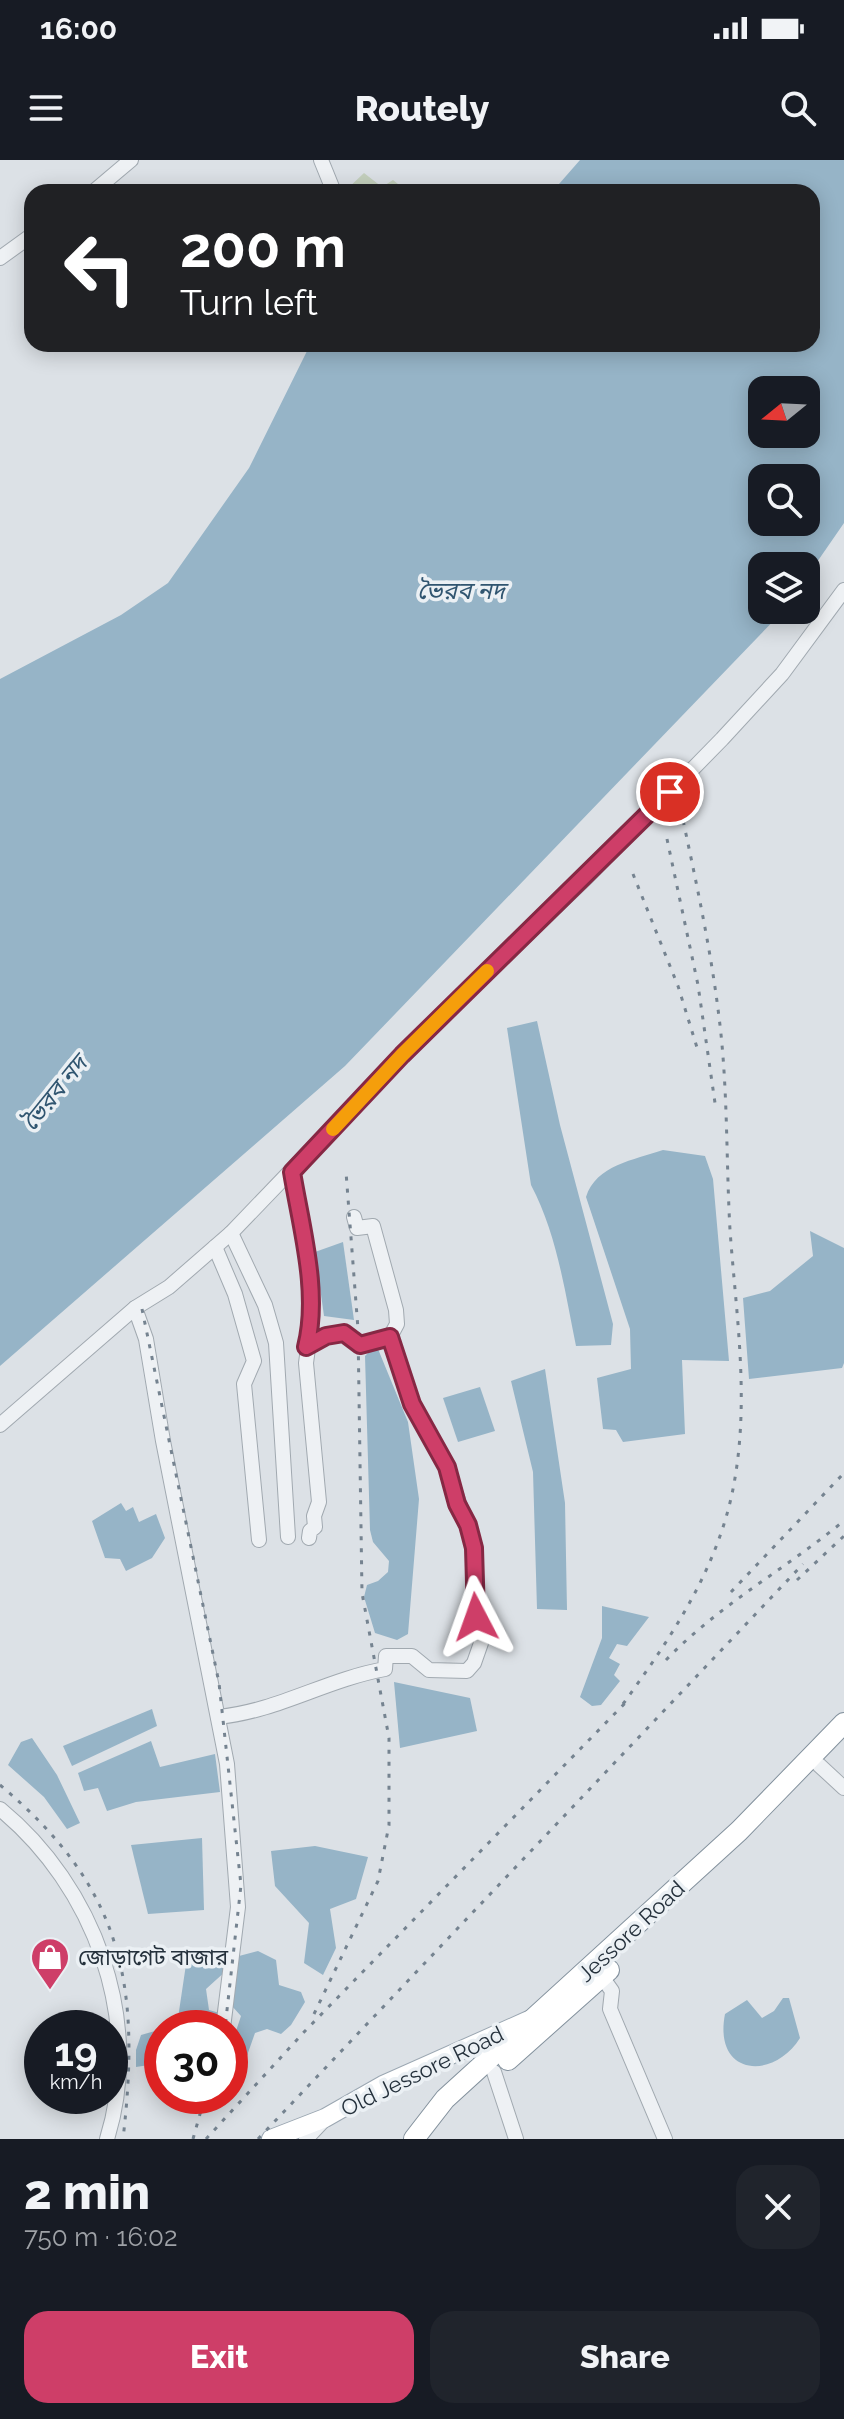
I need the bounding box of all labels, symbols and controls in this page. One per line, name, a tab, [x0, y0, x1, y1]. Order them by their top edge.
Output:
text: 16:00	[40, 11, 117, 46]
icon: menu	[24, 86, 68, 130]
icon: search	[776, 86, 820, 130]
text: Routely	[355, 87, 489, 129]
text: 200 m	[180, 214, 346, 280]
icon: left	[48, 216, 152, 320]
text: Turn left	[180, 281, 318, 323]
north arrow	[748, 376, 820, 448]
map controls	[748, 376, 820, 624]
button: search	[748, 464, 820, 536]
button: layers	[748, 552, 820, 624]
water label: ভৈরব নদ	[417, 576, 510, 605]
pin	[636, 758, 704, 826]
icon: arrive	[648, 770, 692, 814]
water label: ভৈরব নদ	[15, 1046, 96, 1136]
position arrow	[434, 1575, 518, 1659]
street label: Jessore Road	[572, 1875, 690, 1987]
shop icon: জোড়াগেট বাজার	[29, 1936, 71, 1991]
place label: জোড়াগেট বাজার	[78, 1944, 229, 1970]
speed limit sign: 30	[144, 2010, 248, 2114]
street label: Old Jessore Road	[337, 2020, 507, 2122]
text: 19	[54, 2028, 98, 2075]
text: km/h	[50, 2070, 102, 2094]
text: 2 min	[24, 2164, 150, 2220]
button: close	[736, 2165, 820, 2249]
text: 750 m · 16:02	[24, 2222, 177, 2252]
button: Exit	[24, 2311, 414, 2403]
button: Share	[430, 2311, 820, 2403]

